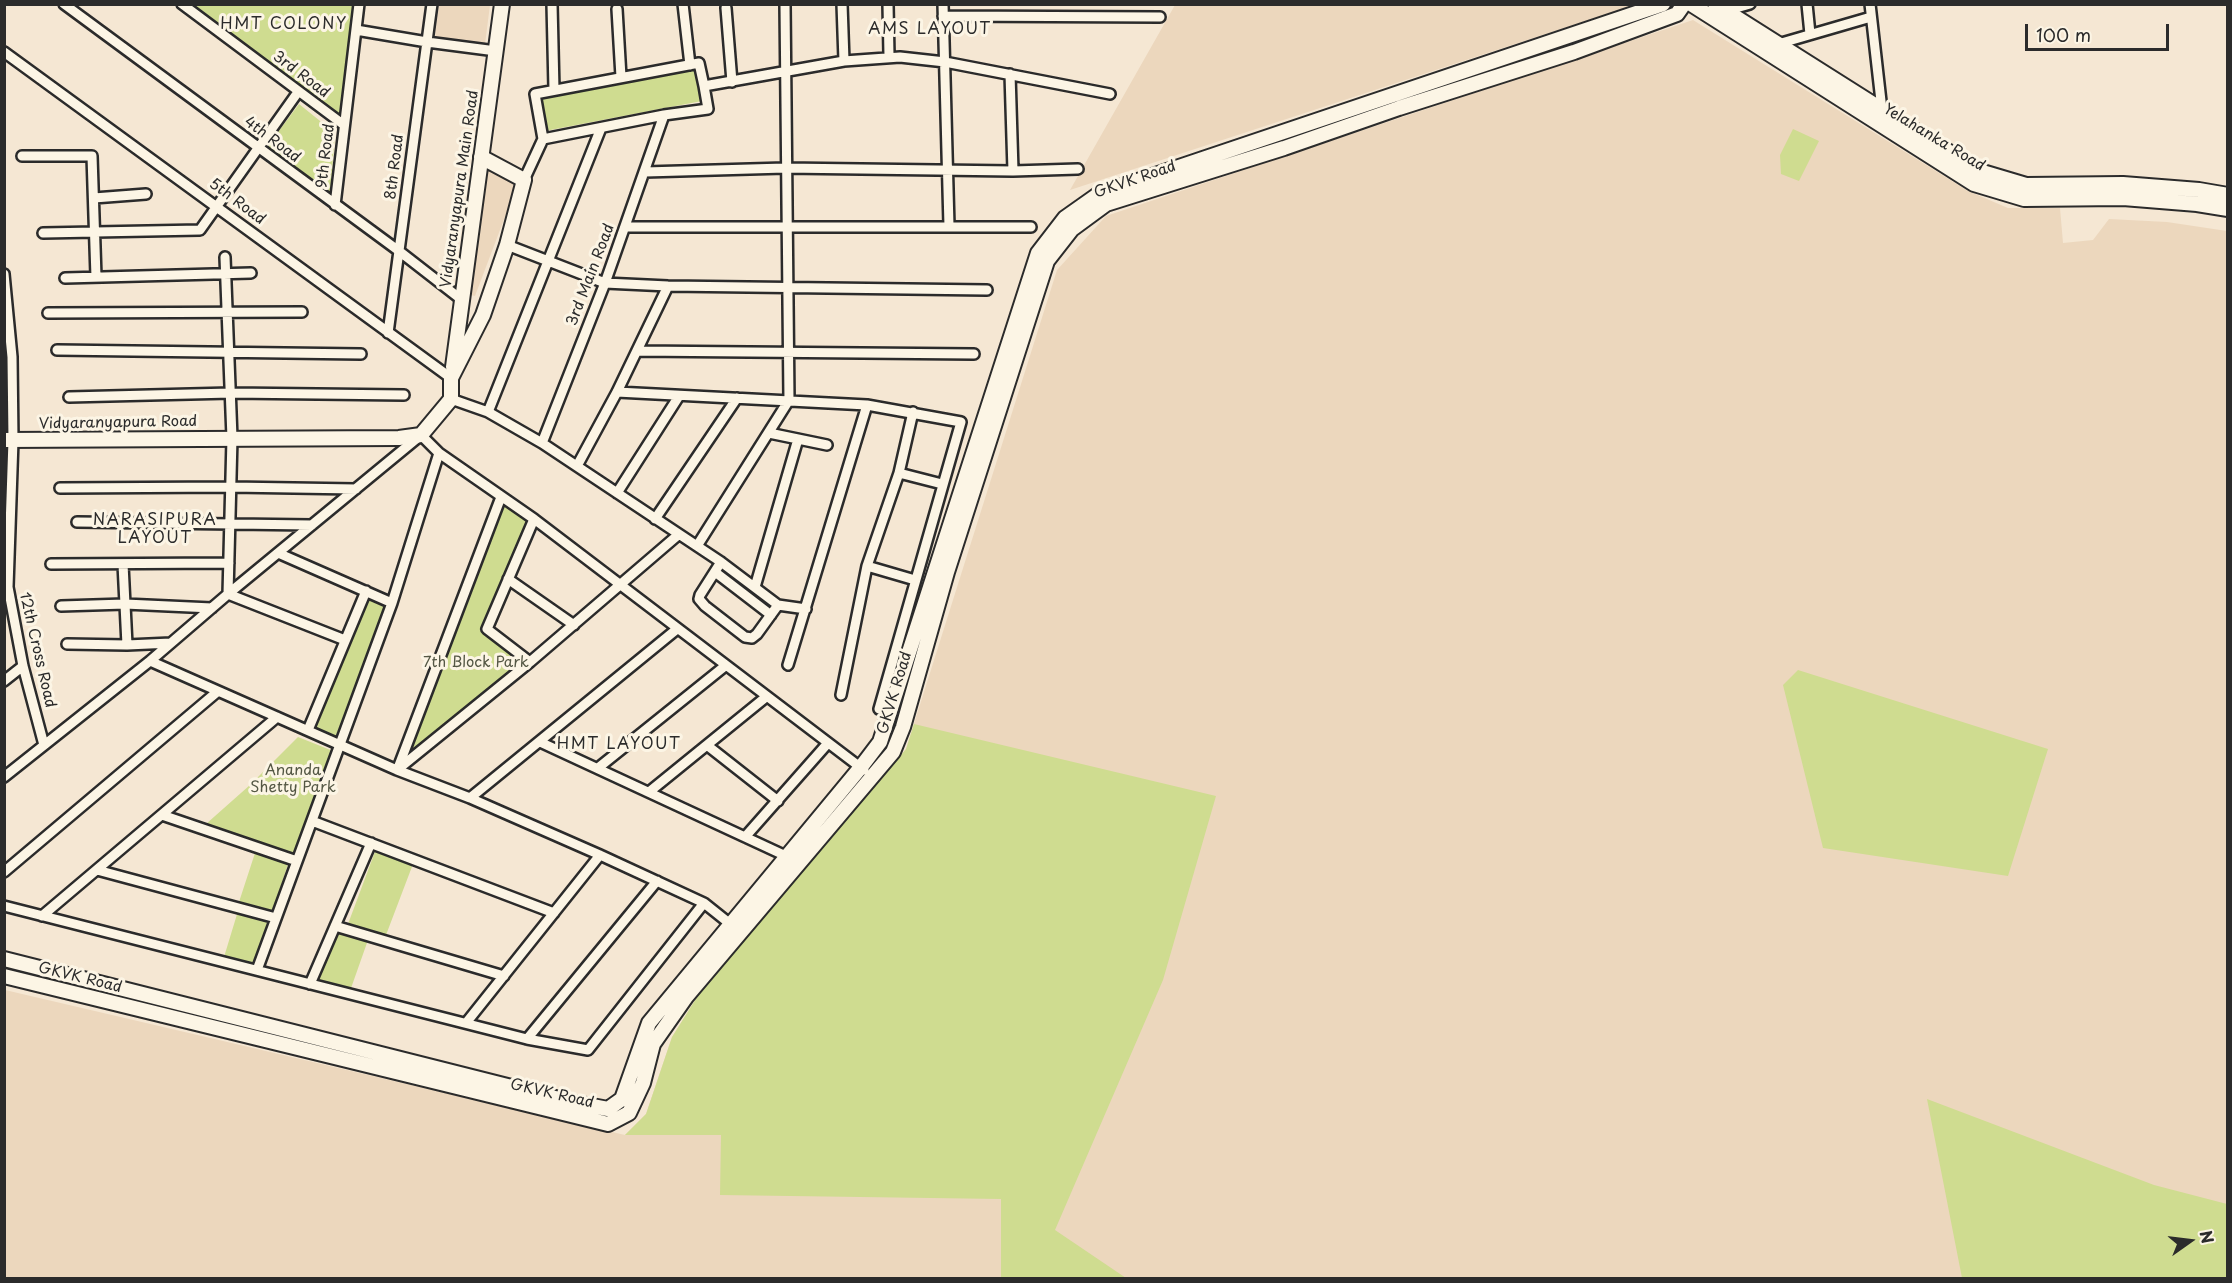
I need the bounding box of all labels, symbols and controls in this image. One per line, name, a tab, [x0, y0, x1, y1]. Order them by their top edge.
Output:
scale bar	[2028, 12, 2172, 50]
district label: HMT COLONY	[221, 15, 347, 35]
district label: AMS LAYOUT	[868, 20, 992, 40]
text: 100 m	[2036, 21, 2091, 48]
street label: 3rd Road	[269, 48, 333, 102]
street label: Vidyaranyapura Main Road	[437, 89, 483, 289]
street label: Yelahanka Road	[1880, 101, 1988, 175]
street label: 4th Road	[240, 113, 304, 167]
street label: 9th Road	[313, 123, 339, 189]
street label: 8th Road	[382, 133, 408, 201]
street label: GKVK Road	[1092, 158, 1178, 202]
street label: 5th Road	[205, 175, 269, 229]
street label: 3rd Main Road	[563, 221, 619, 329]
street label: Vidyaranyapura Road	[39, 413, 197, 433]
district label: NARASIPURA LAYOUT	[93, 511, 217, 549]
street label: 12th Cross Road	[15, 590, 59, 710]
street label: GKVK Road	[874, 650, 916, 736]
park label: 7th Block Park	[423, 654, 529, 672]
district label: HMT LAYOUT	[557, 735, 681, 755]
park label: Ananda Shetty Park	[250, 762, 336, 797]
street label: GKVK Road	[36, 959, 124, 997]
street label: GKVK Road	[508, 1076, 596, 1112]
north arrow	[2160, 1211, 2220, 1271]
text: N	[2194, 1228, 2221, 1246]

